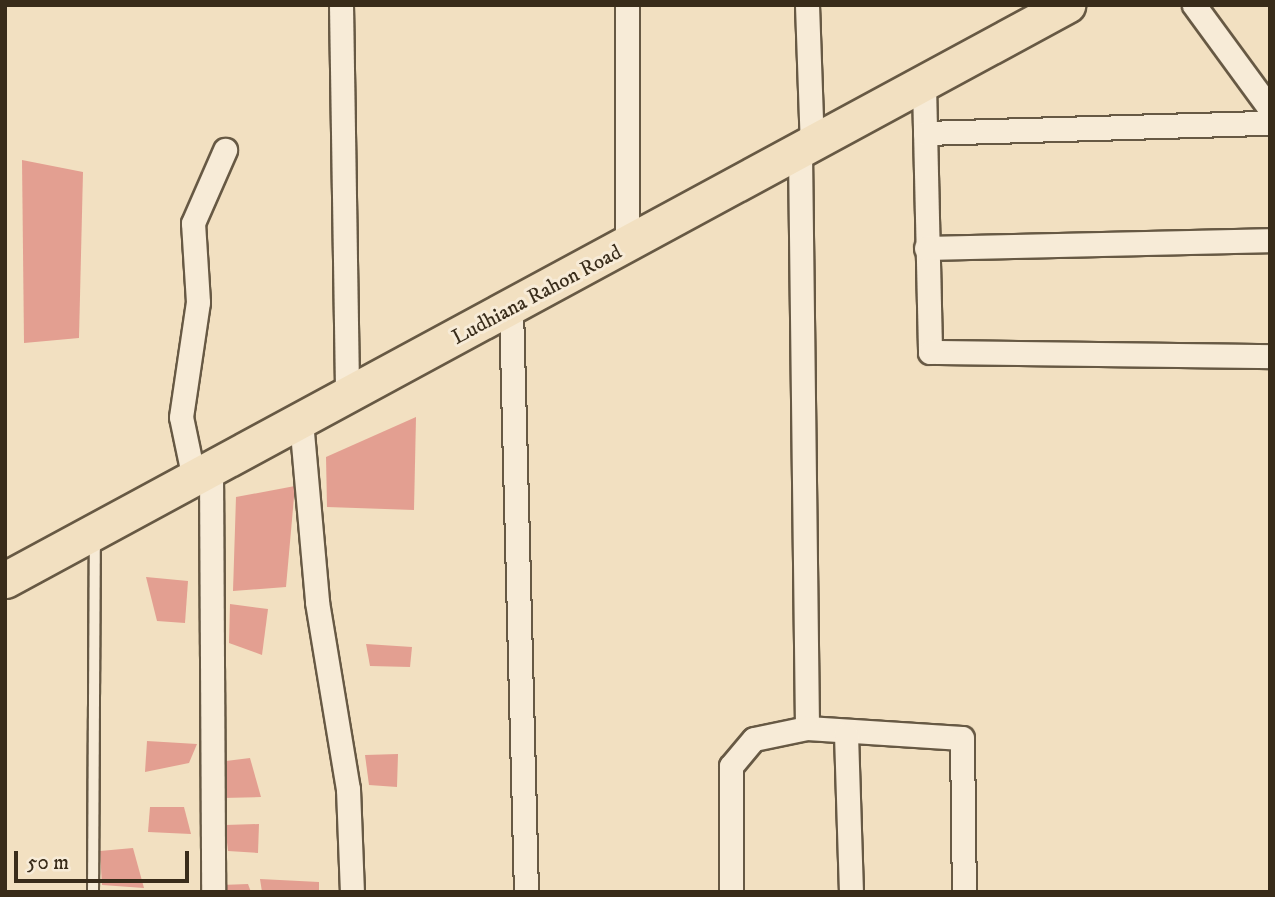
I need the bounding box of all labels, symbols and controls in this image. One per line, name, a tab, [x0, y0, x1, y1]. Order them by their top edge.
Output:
street label: Ludhiana Rahon Road	[448, 240, 626, 350]
scale bar	[18, 838, 192, 882]
text: 50 m	[27, 850, 69, 876]

